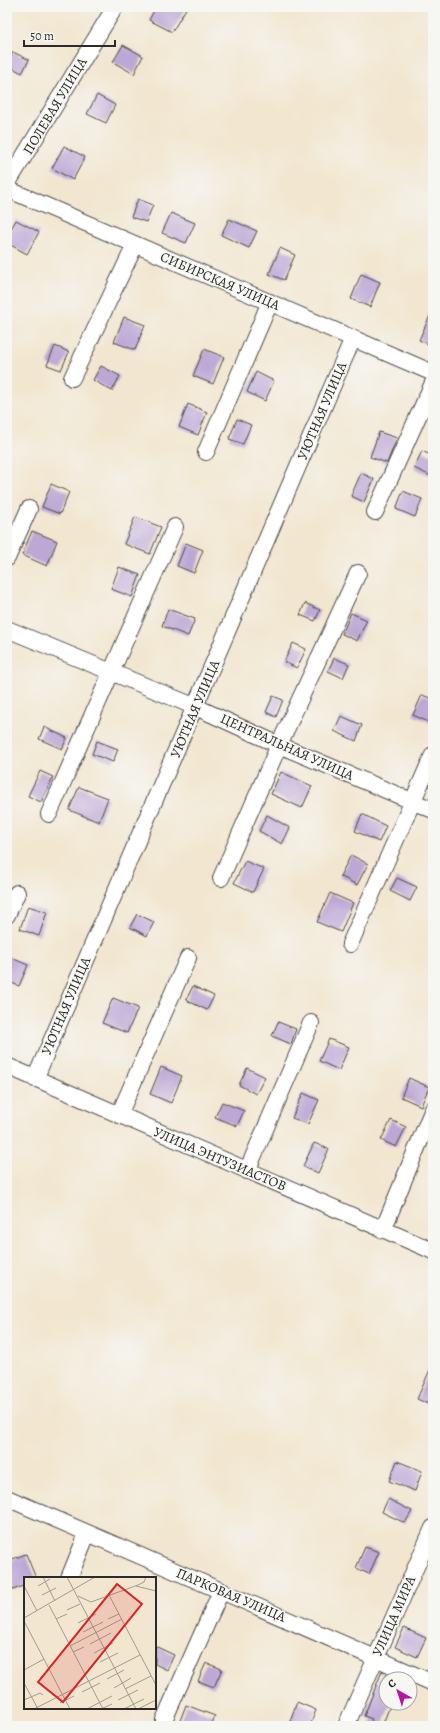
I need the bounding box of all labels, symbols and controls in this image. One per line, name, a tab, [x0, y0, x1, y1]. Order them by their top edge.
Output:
scale bar	[24, 22, 115, 48]
text: 50 m	[30, 28, 54, 44]
street label: ПОЛЕВАЯ УЛИЦА	[19, 53, 92, 158]
street label: СИБИРСКАЯ УЛИЦА	[157, 247, 283, 315]
street label: УЮТНАЯ УЛИЦА	[293, 358, 352, 463]
street label: УЮТНАЯ УЛИЦА	[166, 656, 225, 761]
street label: ЦЕНТРАЛЬНАЯ УЛИЦА	[217, 709, 357, 785]
street label: УЮТНАЯ УЛИЦА	[37, 953, 96, 1058]
street label: УЛИЦА ЭНТУЗИАСТОВ	[151, 1122, 289, 1196]
street label: ПАРКОВАЯ УЛИЦА	[173, 1563, 289, 1627]
street label: УЛИЦА МИРА	[368, 1572, 421, 1659]
inset map	[24, 1577, 156, 1709]
north arrow	[378, 1671, 418, 1711]
text: С	[385, 1676, 400, 1692]

